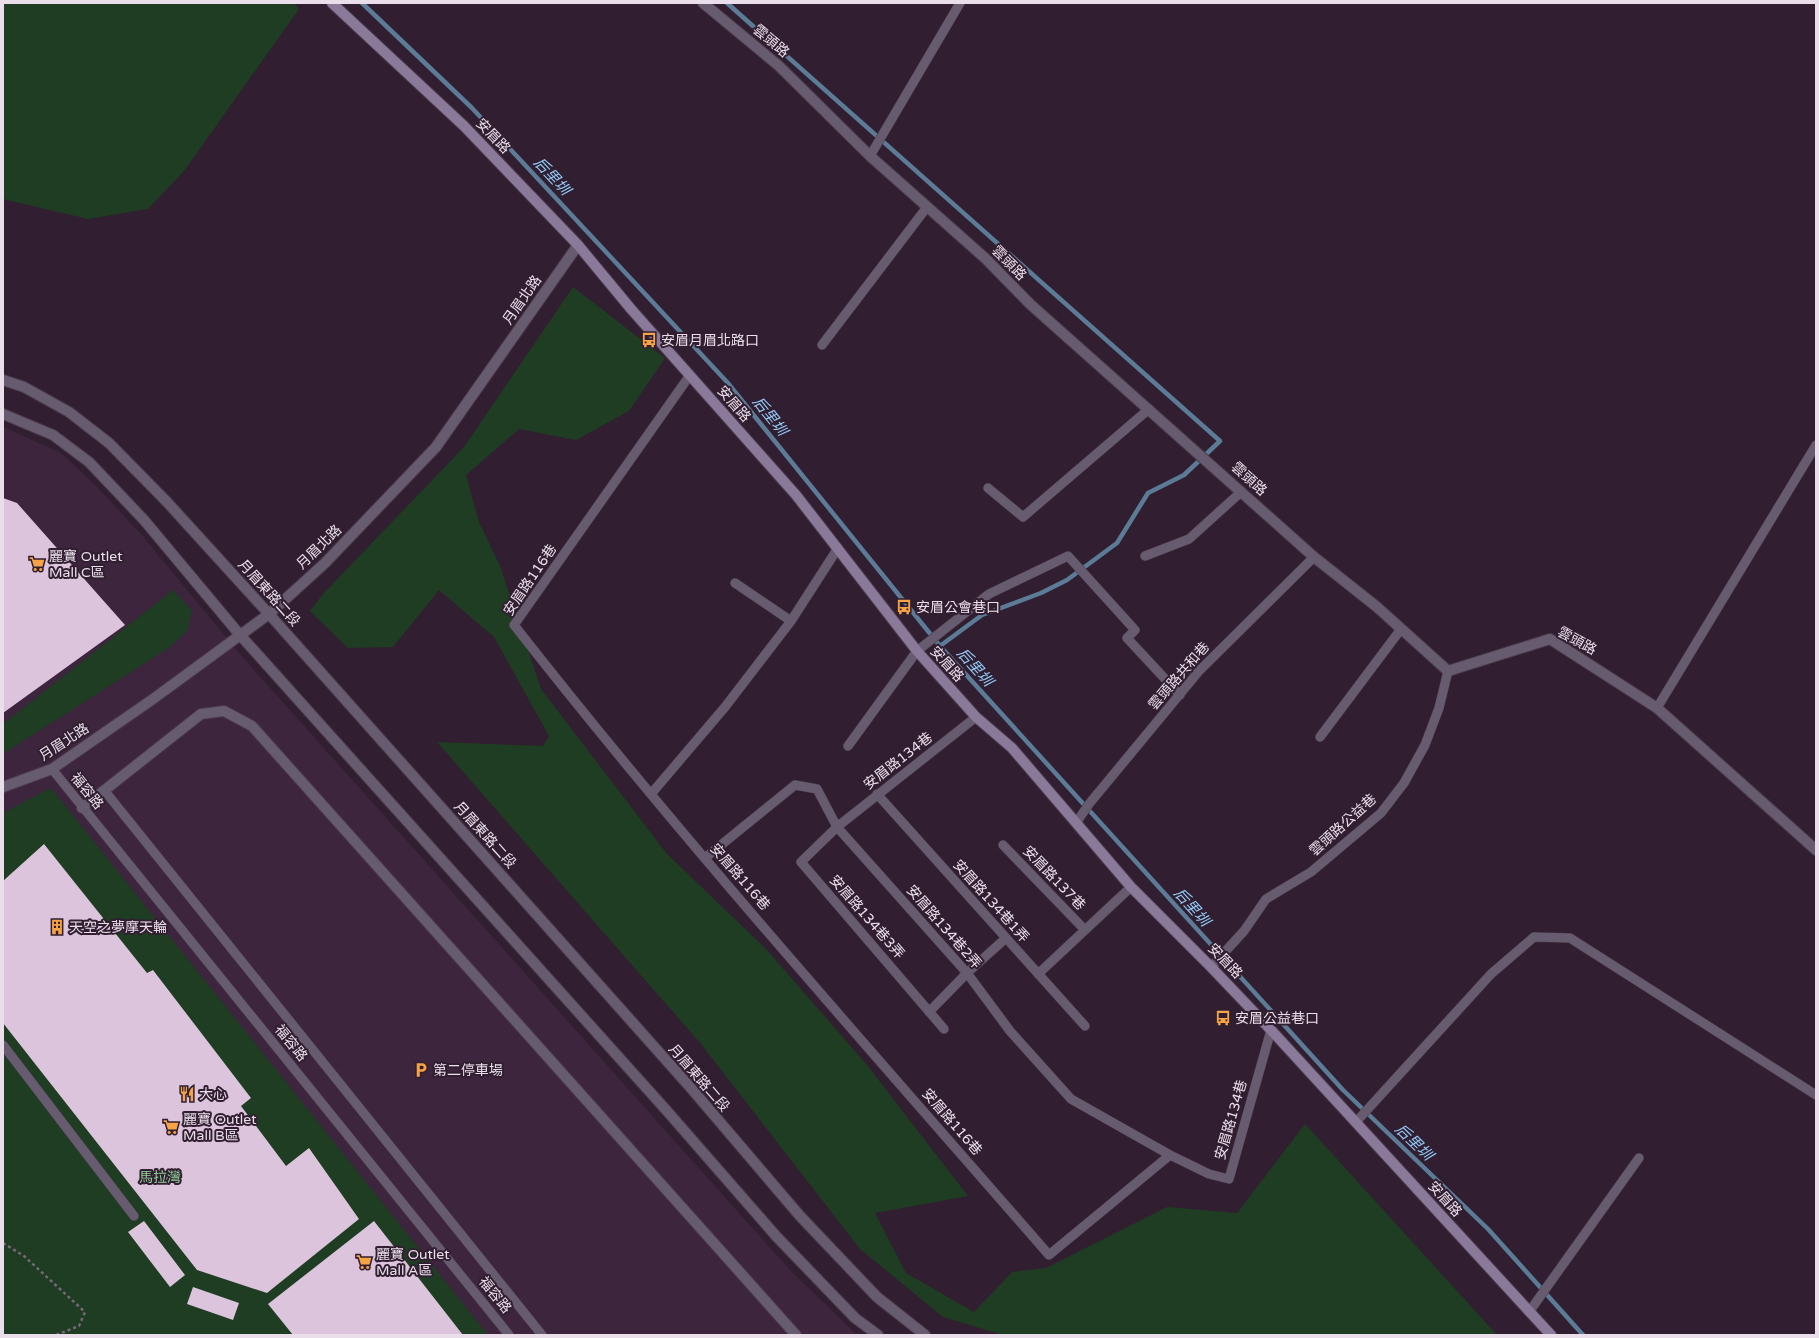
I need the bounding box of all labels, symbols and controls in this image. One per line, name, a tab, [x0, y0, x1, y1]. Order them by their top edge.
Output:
street label: 雲頭路	[749, 21, 793, 61]
street label: 安眉路	[472, 115, 514, 157]
water label: 后里圳	[530, 153, 575, 200]
street label: 雲頭路	[988, 242, 1030, 284]
street label: 月眉北路	[499, 272, 545, 328]
bus stop icon: 安眉月眉北路口	[640, 331, 658, 349]
place label: 安眉月眉北路口	[661, 332, 759, 349]
street label: 安眉路	[714, 383, 754, 425]
water label: 后里圳	[749, 393, 792, 441]
street label: 雲頭路	[1228, 459, 1270, 499]
street label: 月眉北路	[293, 521, 345, 573]
street label: 安眉路116巷	[500, 541, 560, 619]
place label: 麗寶 Outlet Mall C區	[49, 548, 123, 581]
supermarket icon: 麗寶 Outlet Mall C區	[28, 555, 46, 573]
street label: 月眉東路二段	[235, 556, 303, 630]
bus stop icon: 安眉公會巷口	[895, 598, 913, 616]
place label: 安眉公會巷口	[916, 599, 1000, 616]
street label: 雲頭路	[1555, 623, 1599, 659]
street label: 雲頭路共和巷	[1145, 639, 1213, 713]
street label: 安眉路	[927, 643, 967, 685]
water label: 后里圳	[953, 644, 998, 691]
street label: 月眉北路	[36, 720, 92, 764]
street label: 安眉路134巷	[860, 729, 936, 793]
street label: 福容路	[67, 769, 107, 813]
street label: 雲頭路公益巷	[1306, 791, 1380, 859]
street label: 月眉東路二段	[451, 798, 519, 872]
street label: 安眉路116巷	[707, 840, 773, 914]
street label: 安眉路137巷	[1019, 842, 1089, 914]
street label: 安眉路134巷1弄	[949, 856, 1033, 946]
street label: 安眉路134巷3弄	[826, 872, 908, 962]
street label: 安眉路134巷2弄	[903, 882, 985, 972]
water label: 后里圳	[1170, 884, 1215, 931]
building icon: 天空之夢摩天輪	[48, 918, 66, 936]
place label: 天空之夢摩天輪	[69, 919, 167, 936]
street label: 安眉路	[1204, 940, 1246, 982]
bus stop icon: 安眉公益巷口	[1214, 1009, 1232, 1027]
place label: 安眉公益巷口	[1235, 1010, 1319, 1027]
street label: 福容路	[271, 1021, 311, 1065]
street label: 月眉東路二段	[665, 1041, 733, 1115]
parking icon: 第二停車場	[412, 1061, 430, 1079]
place label: 第二停車場	[433, 1062, 503, 1079]
street label: 安眉路134巷	[1211, 1078, 1251, 1162]
restaurant icon: 大心	[178, 1085, 196, 1103]
street label: 安眉路116巷	[919, 1085, 985, 1159]
place label: 大心	[199, 1086, 227, 1103]
place label: 麗寶 Outlet Mall B區	[183, 1111, 257, 1144]
supermarket icon: 麗寶 Outlet Mall B區	[162, 1118, 180, 1136]
water label: 后里圳	[1392, 1120, 1438, 1165]
park label: 馬拉灣	[139, 1169, 181, 1186]
street label: 安眉路	[1425, 1178, 1465, 1220]
place label: 麗寶 Outlet Mall A區	[376, 1246, 450, 1279]
supermarket icon: 麗寶 Outlet Mall A區	[355, 1253, 373, 1271]
street label: 福容路	[475, 1273, 515, 1317]

